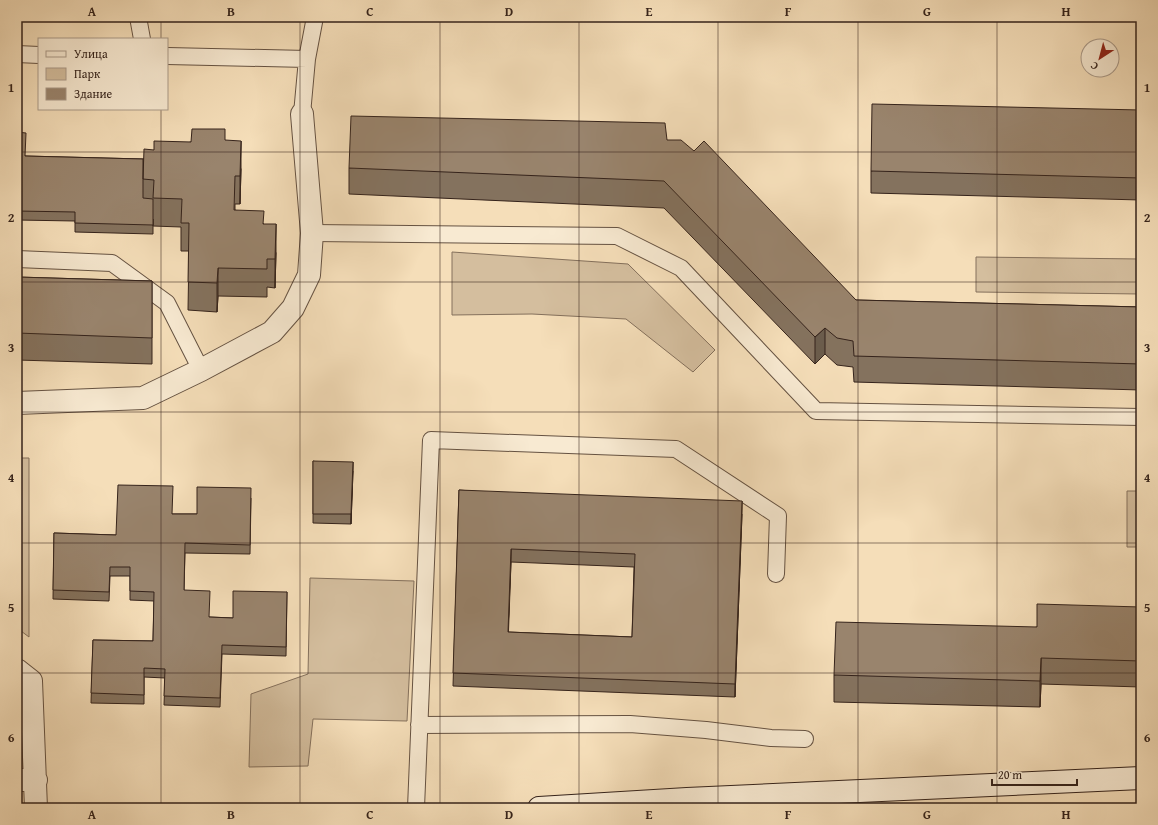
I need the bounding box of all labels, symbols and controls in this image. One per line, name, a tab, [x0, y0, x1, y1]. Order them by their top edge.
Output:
text: A	[88, 2, 97, 21]
text: B	[227, 2, 235, 21]
text: C	[366, 2, 374, 21]
text: D	[505, 2, 513, 21]
text: E	[646, 2, 653, 21]
text: F	[785, 2, 792, 21]
text: G	[923, 2, 931, 21]
text: H	[1061, 2, 1071, 21]
legend	[38, 38, 168, 110]
north arrow	[1080, 38, 1120, 78]
text: Улица	[74, 45, 108, 62]
text: С	[1087, 58, 1101, 74]
text: Парк	[74, 65, 101, 82]
text: 1	[8, 78, 14, 97]
text: 1	[1144, 78, 1150, 97]
text: Здание	[74, 85, 113, 102]
text: 2	[8, 208, 15, 227]
text: 2	[1144, 208, 1151, 227]
text: 3	[8, 338, 14, 357]
text: 3	[1144, 338, 1150, 357]
text: 4	[8, 468, 15, 487]
text: 4	[1144, 468, 1151, 487]
text: 5	[8, 598, 15, 617]
text: 5	[1144, 598, 1151, 617]
text: 6	[8, 728, 15, 747]
text: 6	[1144, 728, 1151, 747]
scale bar	[992, 761, 1077, 787]
text: 20 m	[998, 766, 1022, 783]
text: A	[88, 805, 97, 824]
text: B	[227, 805, 235, 824]
text: C	[366, 805, 374, 824]
text: D	[505, 805, 513, 824]
text: E	[646, 805, 653, 824]
text: F	[785, 805, 792, 824]
text: G	[923, 805, 931, 824]
text: H	[1061, 805, 1071, 824]

